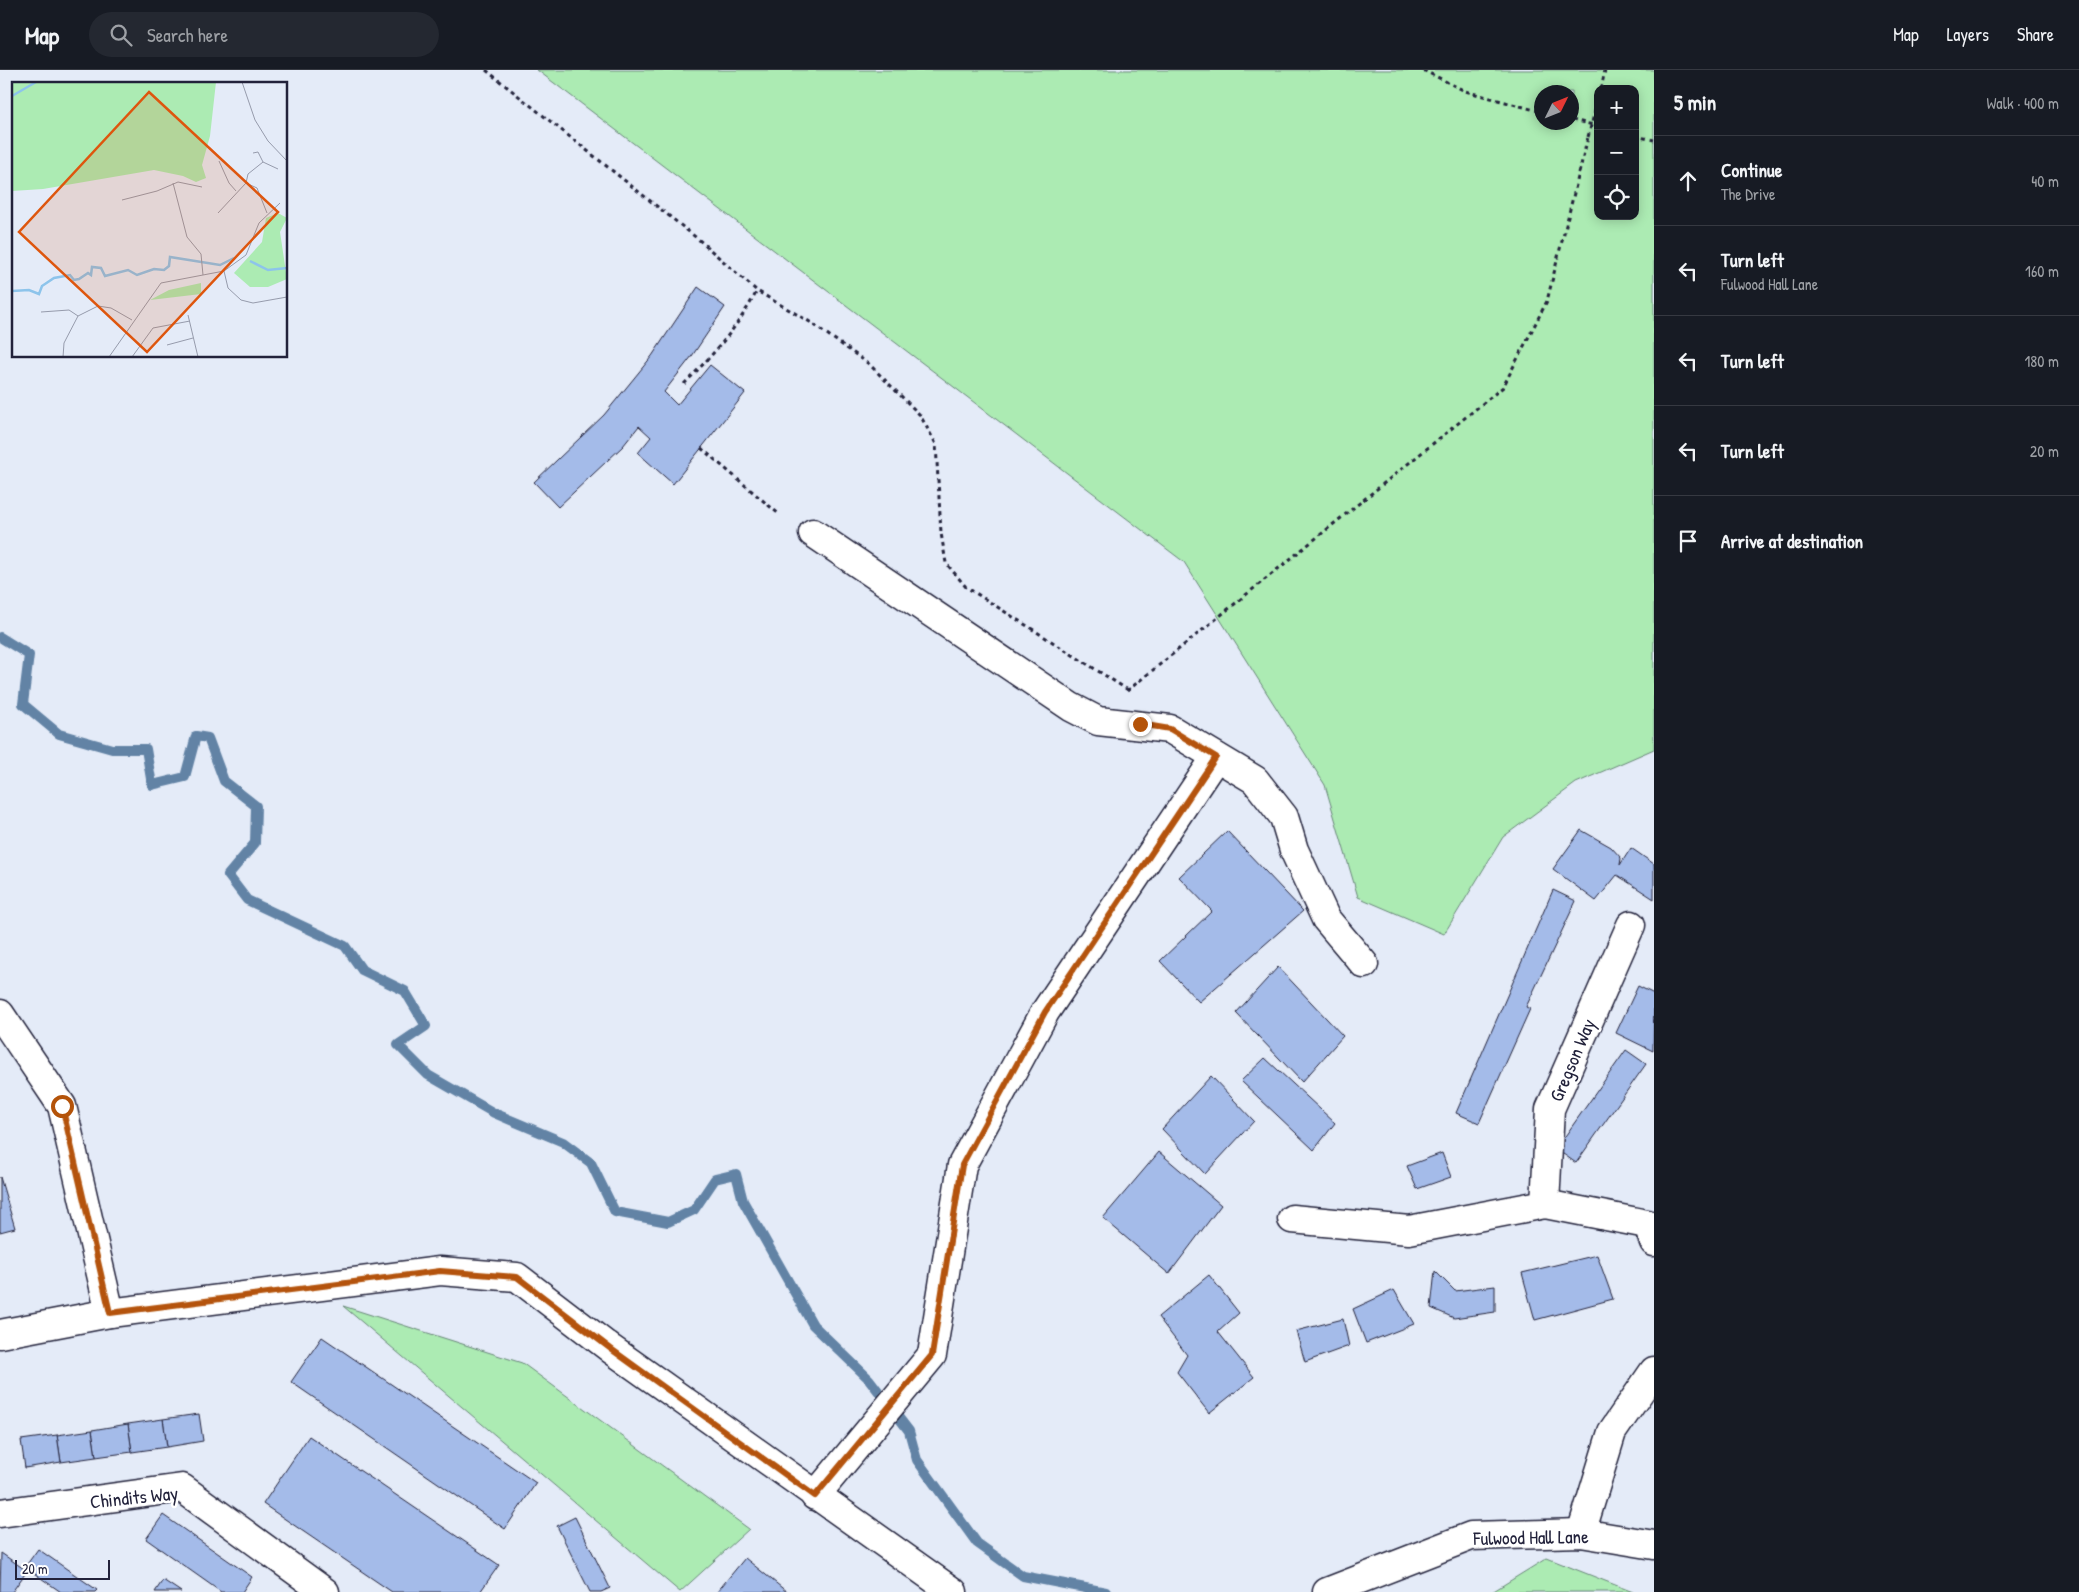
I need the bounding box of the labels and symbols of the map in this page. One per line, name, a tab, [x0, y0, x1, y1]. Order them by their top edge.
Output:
inset map	[12, 82, 288, 358]
north arrow	[1534, 85, 1579, 130]
route end	[1129, 713, 1152, 736]
street label: Gregson Way	[1543, 1015, 1601, 1105]
route start	[51, 1095, 74, 1118]
street label: Chindits Way	[89, 1479, 179, 1515]
street label: Fulwood Hall Lane	[1472, 1523, 1589, 1551]
scale bar	[15, 1557, 110, 1580]

